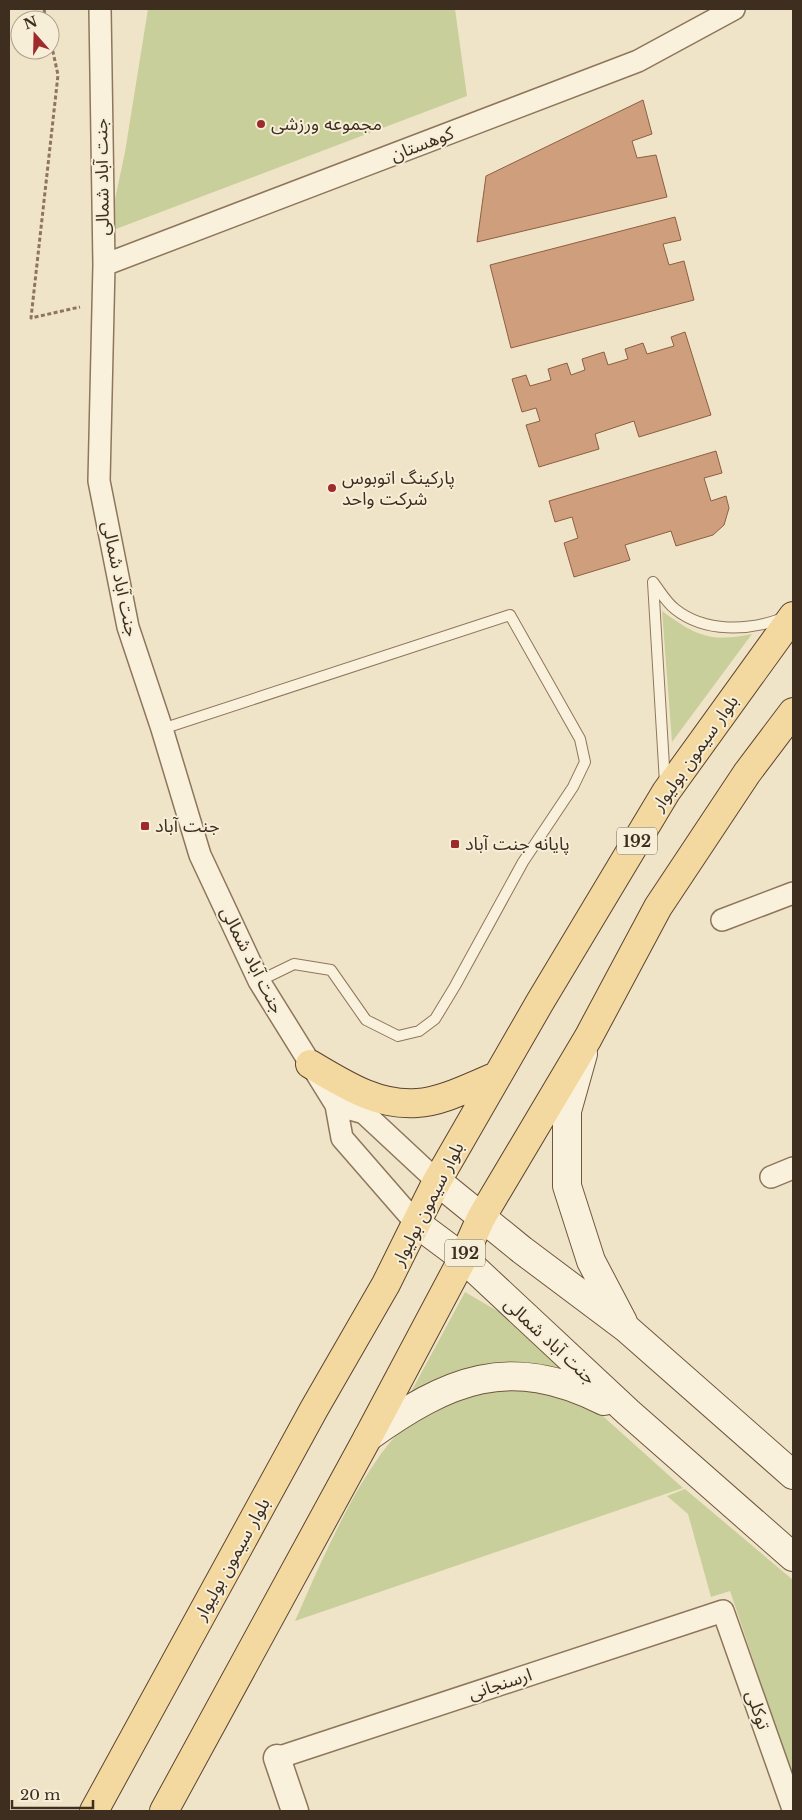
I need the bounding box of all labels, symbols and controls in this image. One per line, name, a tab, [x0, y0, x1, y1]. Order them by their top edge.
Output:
north arrow	[10, 10, 60, 60]
text: N	[21, 12, 40, 33]
place label: مجموعه ورزشی	[271, 113, 382, 135]
street label: جنت آباد شمالی	[90, 118, 114, 236]
marker: مجموعه ورزشی	[255, 118, 267, 130]
street label: کوهستان	[387, 122, 457, 166]
place label: پارکینگ اتوبوس شرکت واحد	[342, 467, 455, 510]
marker: پارکینگ اتوبوس شرکت واحد	[326, 482, 338, 494]
street label: جنت آباد شمالی	[97, 519, 143, 639]
street label: بلوار سیمون بولیوار	[646, 691, 743, 816]
place label: جنت آباد	[155, 815, 220, 837]
marker: جنت آباد	[139, 820, 151, 832]
road number: 192	[617, 828, 657, 854]
place label: پایانه جنت آباد	[465, 833, 570, 855]
marker: پایانه جنت آباد	[449, 838, 461, 850]
street label: جنت آباد شمالی	[216, 903, 288, 1017]
street label: بلوار سیمون بولیوار	[387, 1138, 469, 1271]
road number: 192	[445, 1240, 485, 1266]
street label: جنت آباد شمالی	[500, 1293, 600, 1389]
street label: بلوار سیمون بولیوار	[189, 1494, 275, 1625]
street label: ارسنجانی	[465, 1663, 535, 1705]
street label: توکلی	[741, 1688, 775, 1732]
scale bar	[12, 1778, 94, 1810]
text: 20 m	[20, 1785, 60, 1804]

